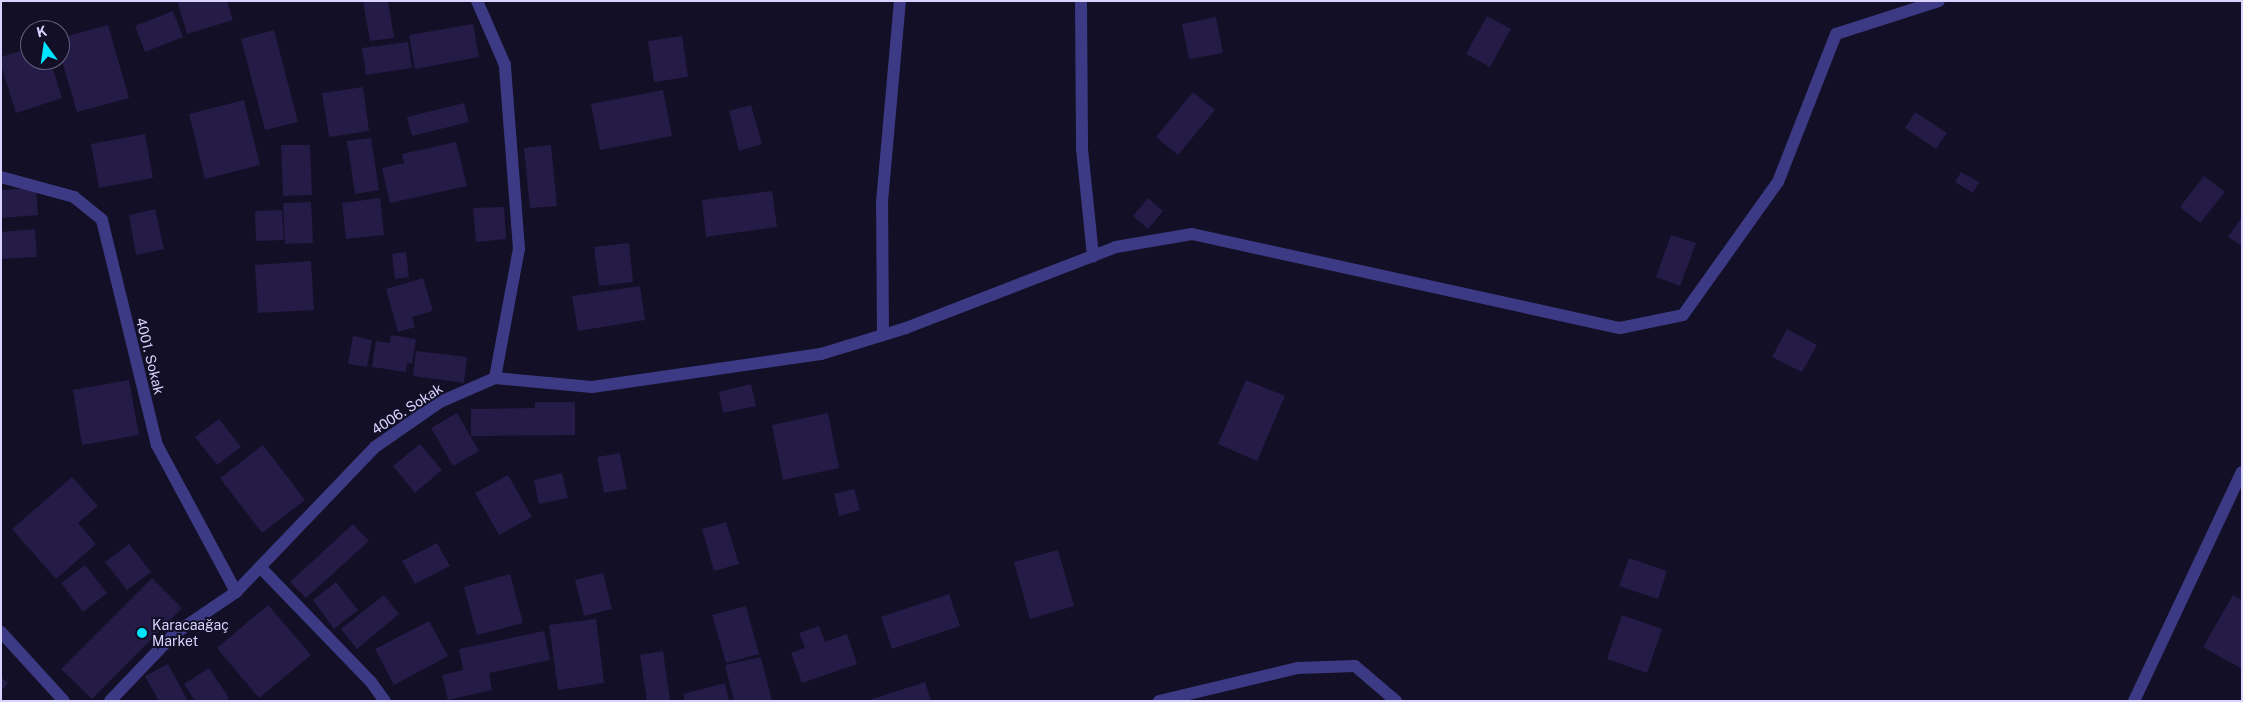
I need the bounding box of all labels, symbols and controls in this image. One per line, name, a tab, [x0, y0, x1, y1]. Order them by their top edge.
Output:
north arrow	[20, 20, 70, 70]
text: K	[35, 22, 48, 40]
street label: 4001. Sokak	[132, 316, 168, 396]
street label: 4006. Sokak	[368, 380, 446, 438]
place label: Karacaağaç Market	[152, 617, 229, 650]
marker: Karacaağaç Market	[136, 627, 148, 639]

